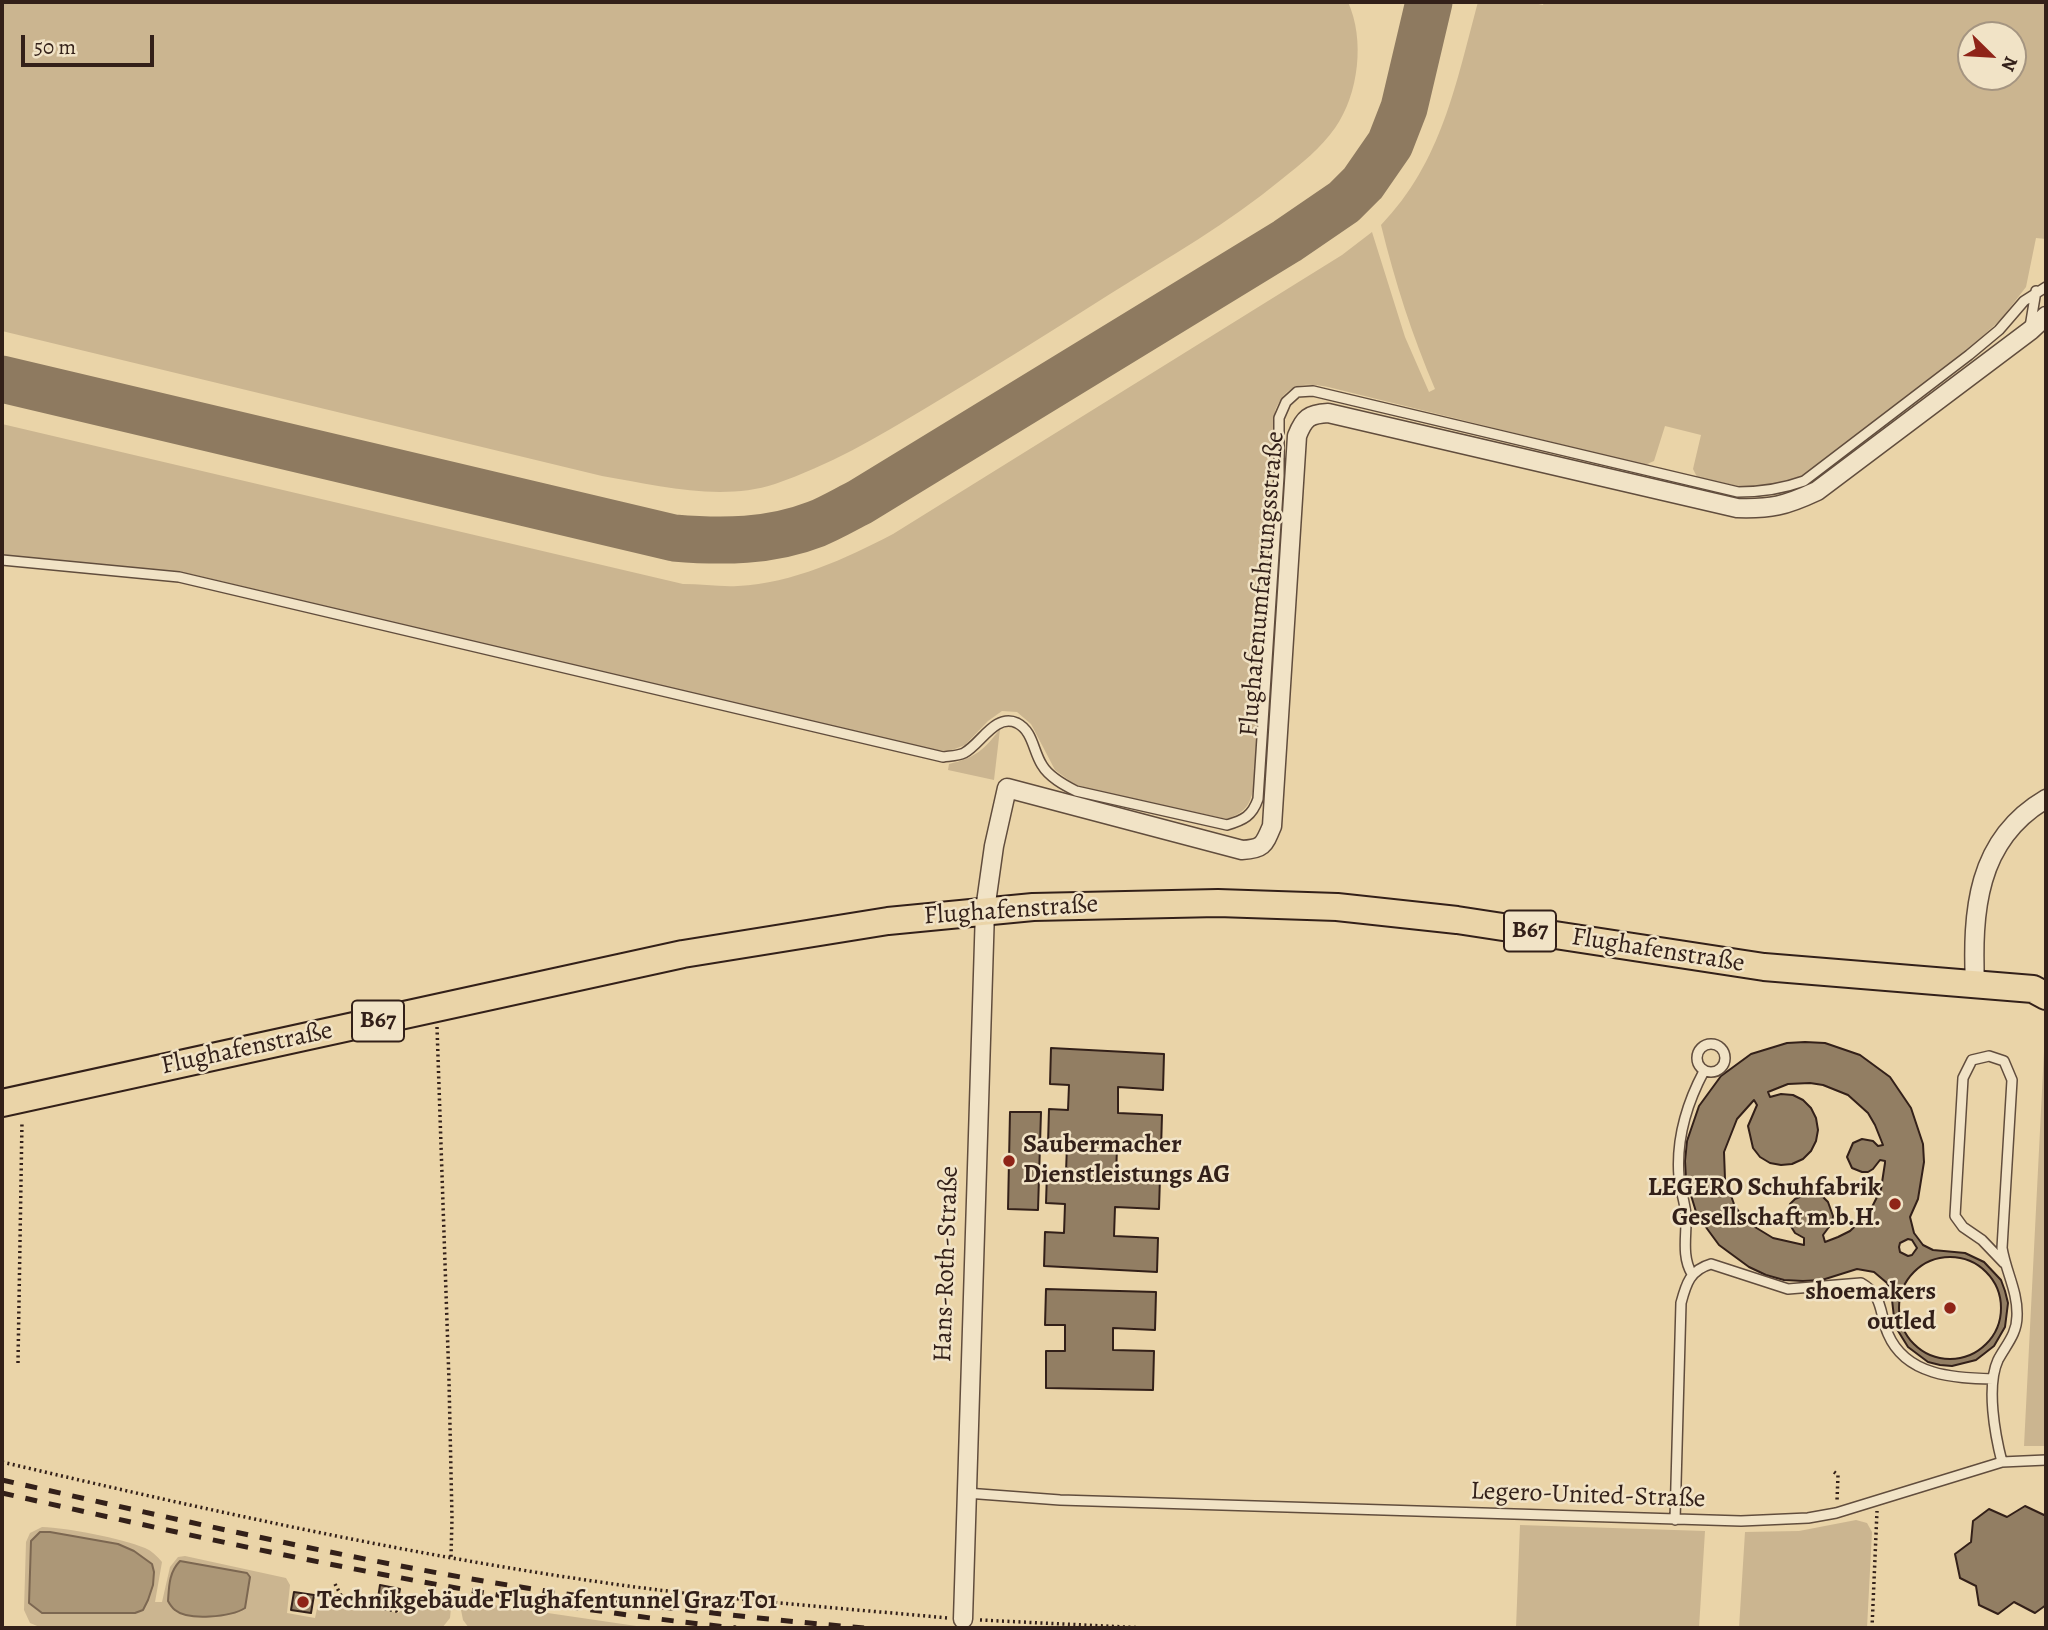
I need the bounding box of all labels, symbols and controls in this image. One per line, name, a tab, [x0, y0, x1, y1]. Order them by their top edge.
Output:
scale bar	[24, 21, 158, 65]
north arrow	[1957, 21, 2027, 91]
text: 50 m	[34, 33, 76, 61]
text: N	[1995, 52, 2024, 75]
street label: Flughafenumfahrungsstraße	[1234, 430, 1292, 738]
street label: Flughafenstraße	[923, 889, 1099, 933]
road number: B67	[1504, 911, 1556, 951]
street label: Flughafenstraße	[1569, 922, 1747, 980]
road number: B67	[352, 1001, 404, 1042]
street label: Flughafenstraße	[158, 1016, 336, 1082]
place label: Saubermacher Dienstleistungs AG	[1023, 1130, 1230, 1192]
marker: Saubermacher Dienstleistungs AG	[1001, 1153, 1017, 1169]
street label: Hans-Roth-Straße	[928, 1165, 966, 1363]
place label: LEGERO Schuhfabrik Gesellschaft m.b.H.	[1648, 1173, 1881, 1234]
marker: LEGERO Schuhfabrik Gesellschaft m.b.H.	[1887, 1196, 1903, 1212]
place label: shoemakers outled	[1805, 1277, 1936, 1338]
marker: shoemakers outled	[1942, 1300, 1958, 1316]
street label: Legero-United-Straße	[1470, 1476, 1706, 1516]
place label: Technikgebäude Flughafentunnel Graz T01	[317, 1586, 777, 1618]
marker: Technikgebäude Flughafentunnel Graz T01	[295, 1594, 311, 1610]

